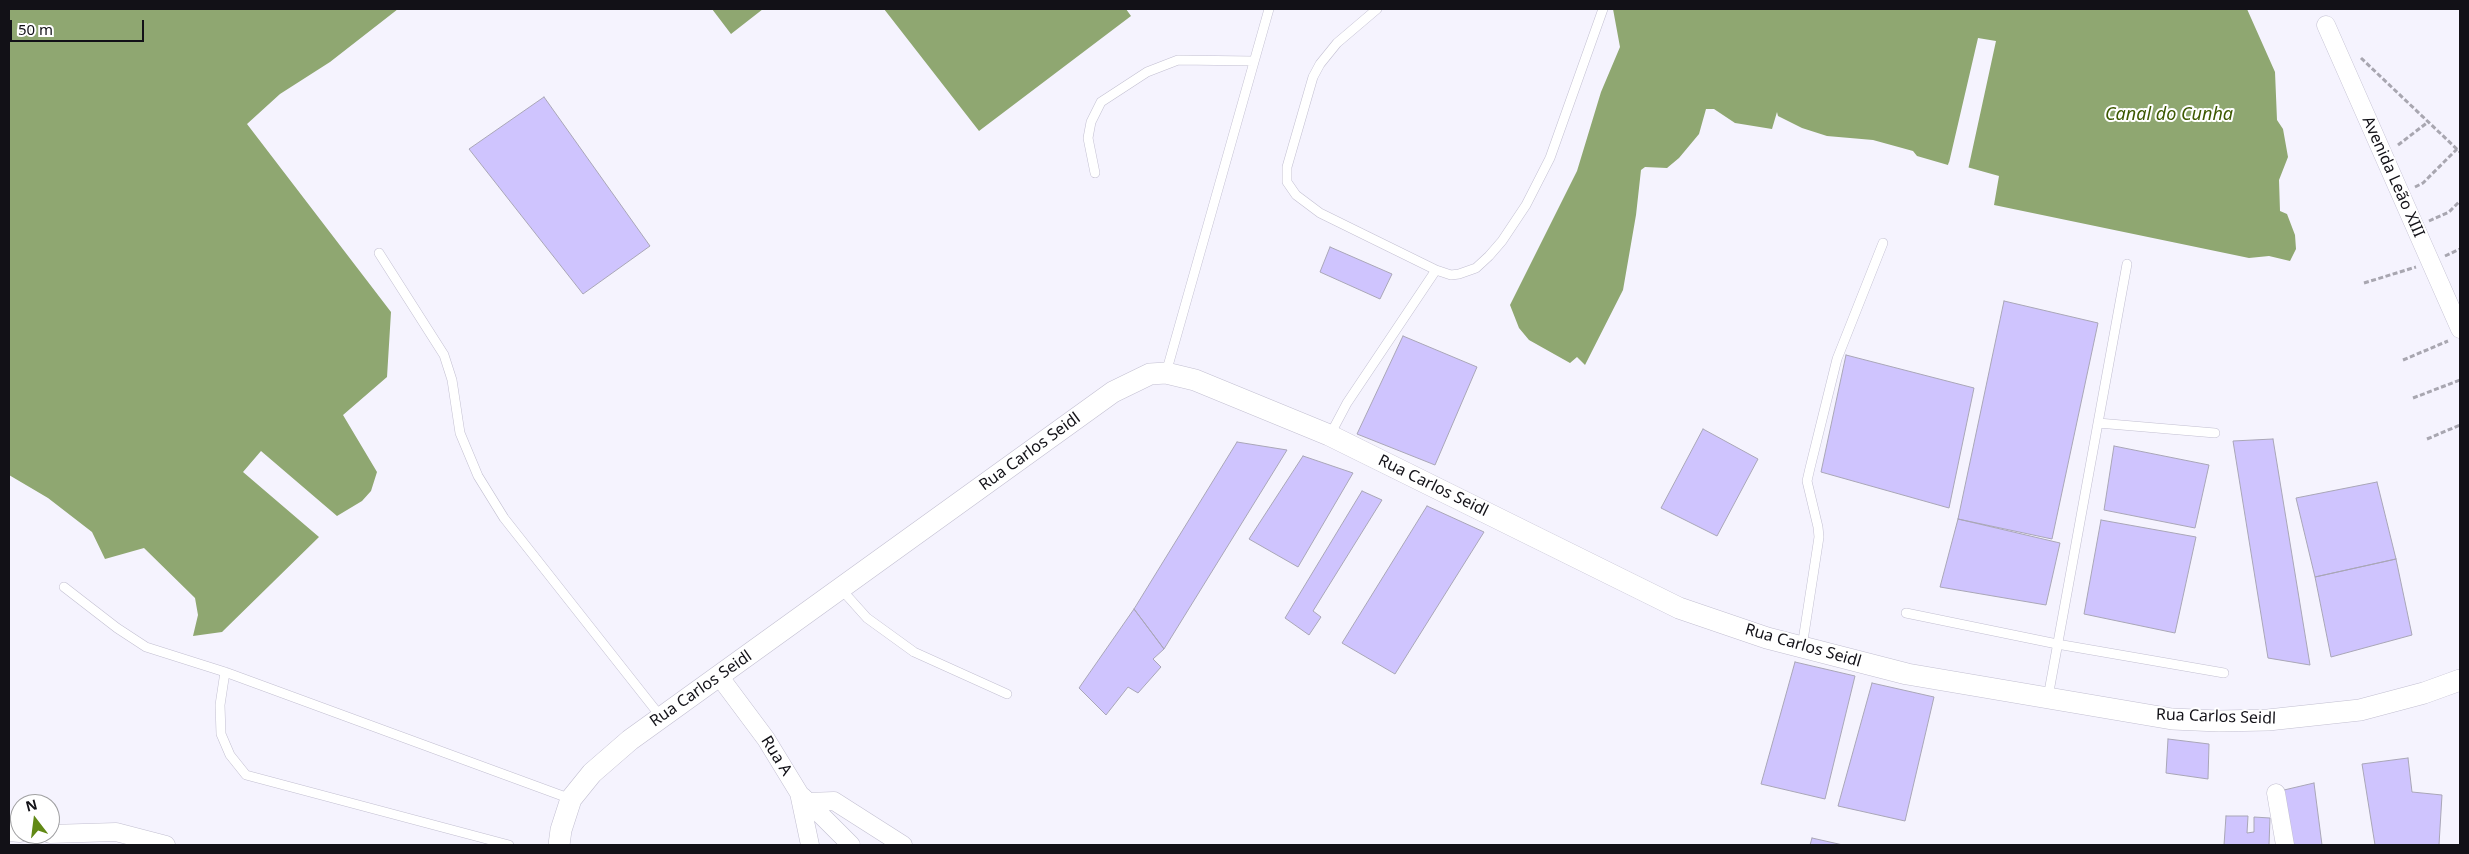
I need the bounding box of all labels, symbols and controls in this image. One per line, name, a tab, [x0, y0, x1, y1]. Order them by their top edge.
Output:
scale bar	[12, 10, 146, 42]
text: 50 m	[18, 19, 53, 39]
water label: Canal do Cunha	[2105, 104, 2233, 126]
street label: Avenida Leão XIII	[2358, 114, 2428, 240]
street label: Rua Carlos Seidl	[976, 409, 1084, 495]
street label: Rua Carlos Seidl	[1375, 451, 1491, 521]
street label: Rua Carlos Seidl	[1743, 620, 1863, 672]
street label: Rua Carlos Seidl	[646, 647, 756, 731]
street label: Rua Carlos Seidl	[2156, 705, 2276, 729]
street label: Rua A	[756, 733, 796, 779]
north arrow	[10, 794, 60, 844]
text: N	[23, 794, 39, 816]

